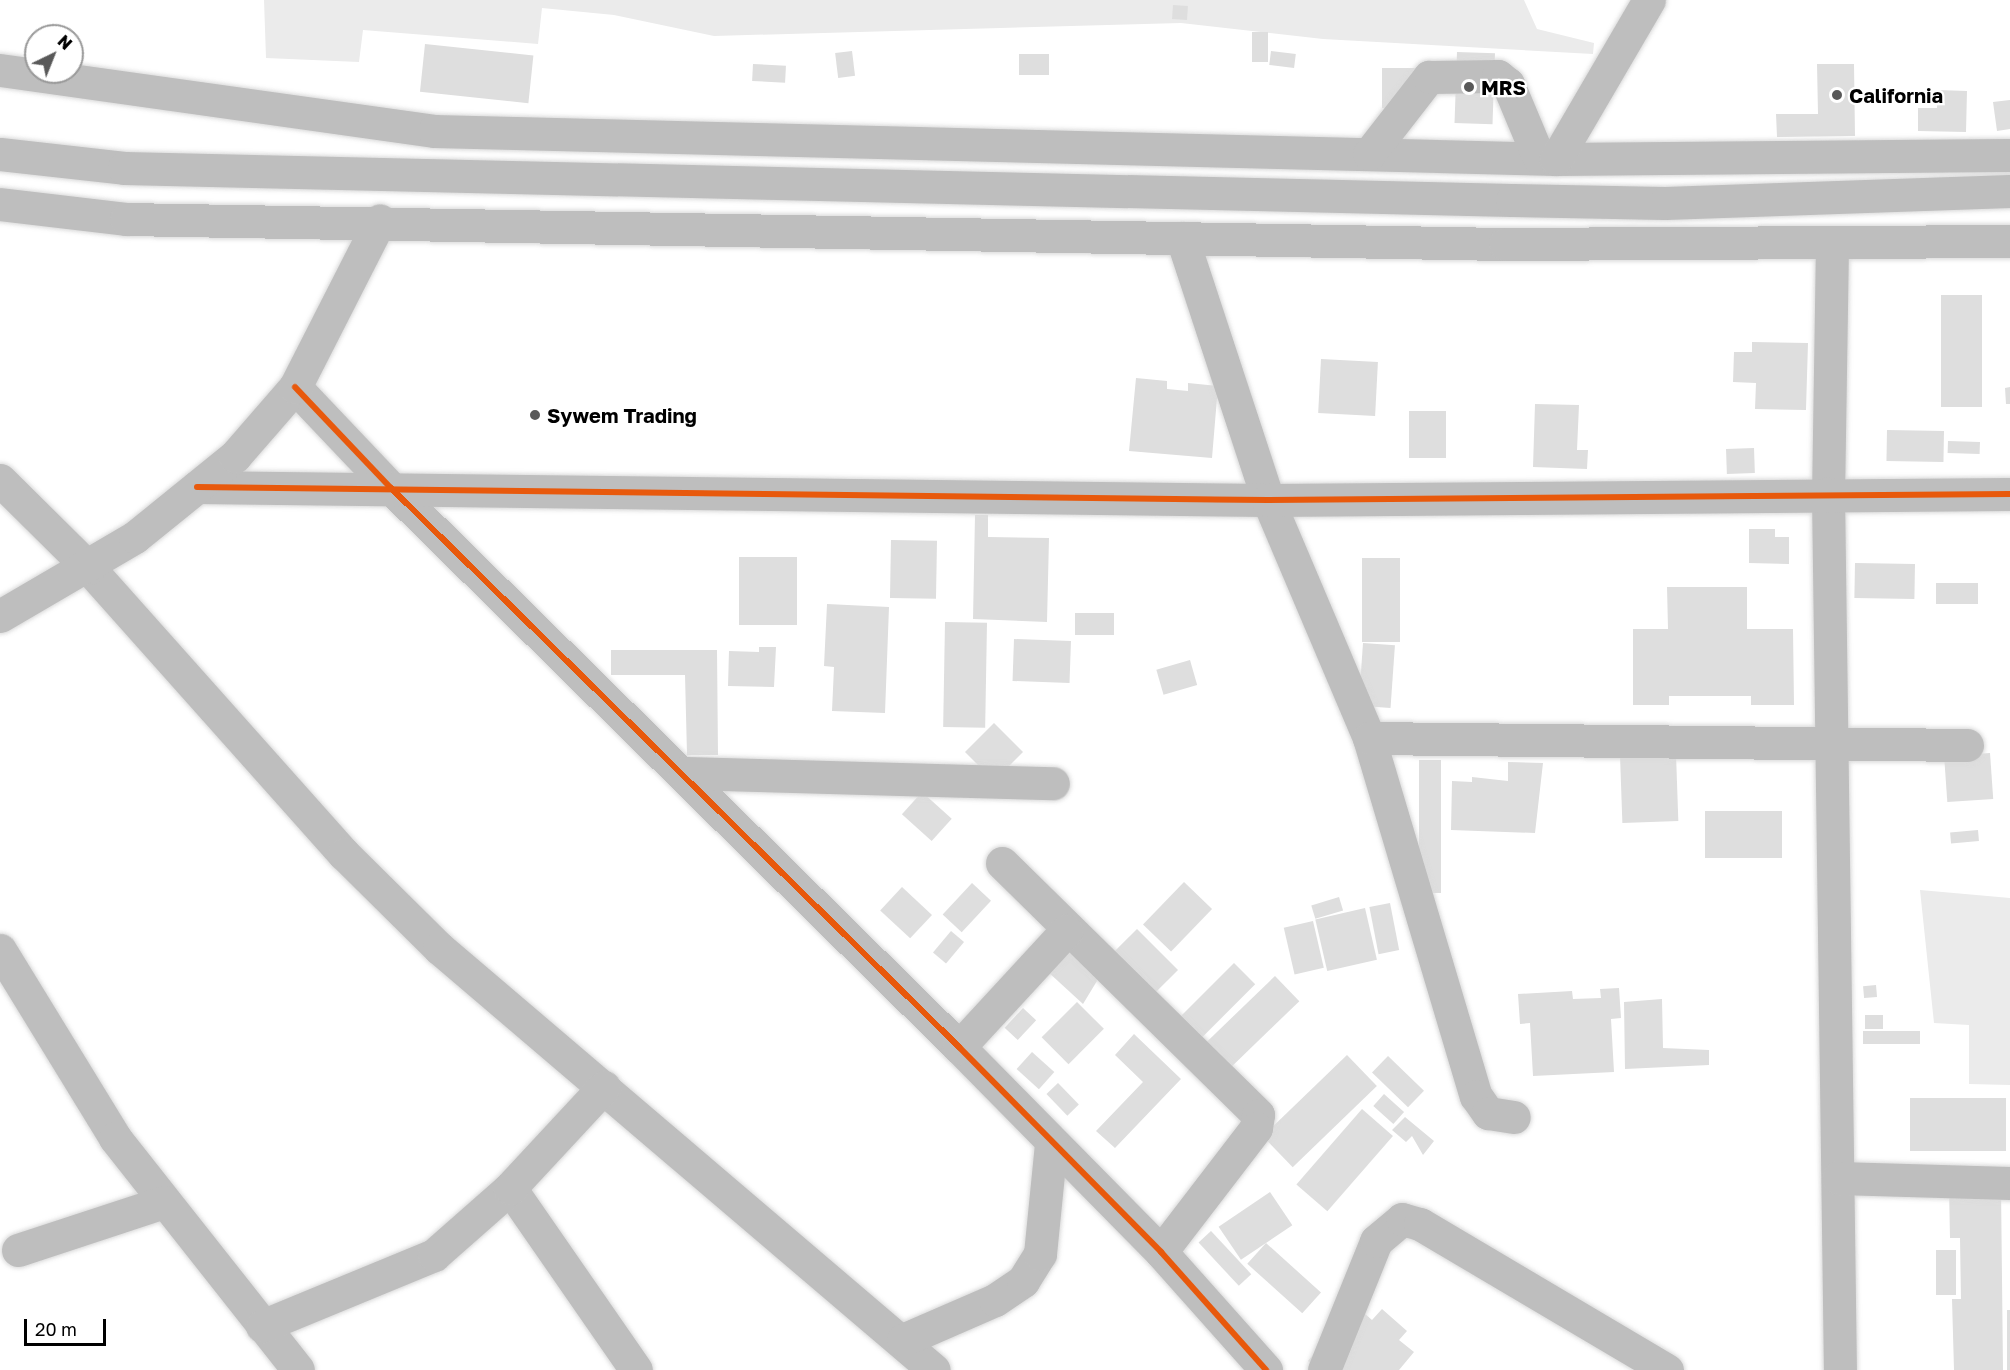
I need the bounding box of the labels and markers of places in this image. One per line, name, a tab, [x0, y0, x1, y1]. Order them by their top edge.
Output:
place label: MRS	[1481, 75, 1526, 99]
marker: MRS	[1462, 80, 1476, 94]
place label: California	[1849, 83, 1943, 107]
marker: California	[1830, 88, 1844, 102]
place label: Sywem Trading	[547, 403, 697, 427]
marker: Sywem Trading	[528, 408, 542, 422]

